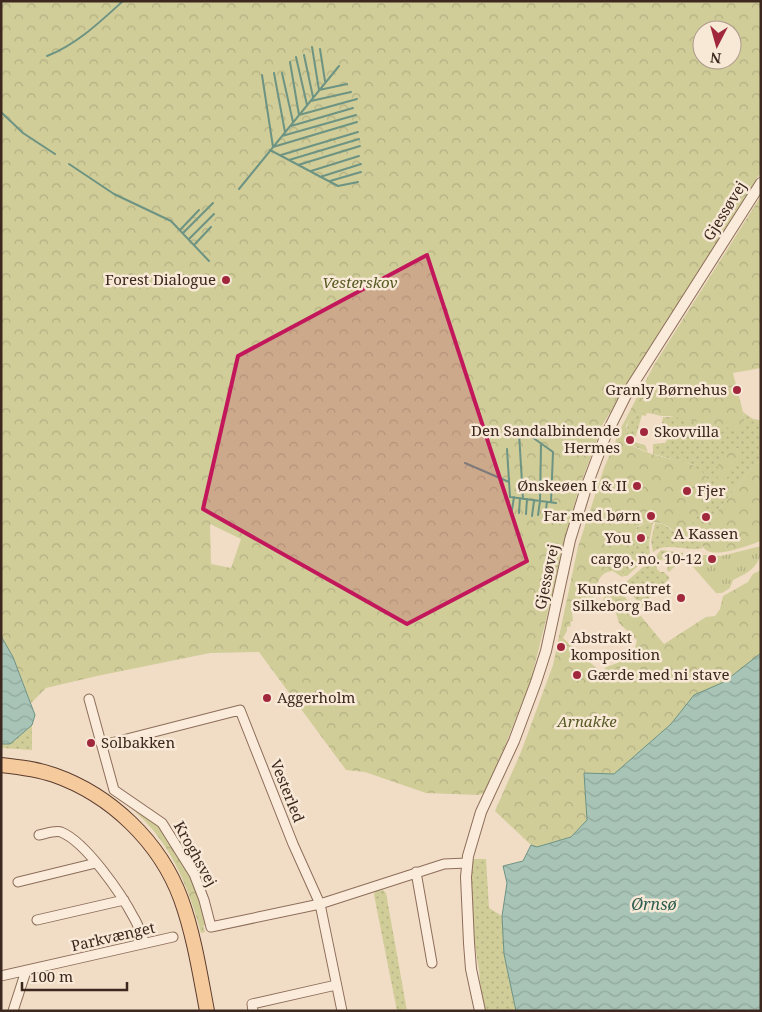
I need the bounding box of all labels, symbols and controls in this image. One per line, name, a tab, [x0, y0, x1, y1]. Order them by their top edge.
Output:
north arrow	[692, 20, 742, 70]
text: N	[709, 48, 722, 68]
street label: Gjessøvej	[698, 177, 750, 244]
place label: Forest Dialogue	[105, 269, 216, 289]
park label: Vesterskov	[322, 272, 398, 292]
marker: Forest Dialogue	[220, 274, 232, 286]
place label: Granly Børnehus	[605, 379, 727, 399]
marker: Granly Børnehus	[731, 384, 743, 396]
place label: Den Sandalbindende Hermes	[471, 420, 620, 457]
place label: Skovvilla	[654, 421, 719, 441]
marker: Skovvilla	[638, 426, 650, 438]
marker: Den Sandalbindende Hermes	[624, 434, 636, 446]
place label: Ønskeøen I & II	[517, 475, 627, 495]
marker: Ønskeøen I & II	[631, 480, 643, 492]
place label: Fjer	[697, 480, 725, 500]
marker: Fjer	[681, 485, 693, 497]
place label: Far med børn	[543, 505, 641, 525]
marker: Far med børn	[645, 510, 657, 522]
marker: A Kassen	[700, 511, 712, 523]
place label: A Kassen	[674, 523, 739, 543]
place label: You	[603, 527, 631, 547]
marker: You	[635, 532, 647, 544]
street label: Gjessøvej	[529, 542, 563, 611]
place label: cargo, no. 10-12	[591, 548, 702, 568]
marker: cargo, no. 10-12	[706, 553, 718, 565]
place label: KunstCentret Silkeborg Bad	[573, 578, 671, 615]
marker: KunstCentret Silkeborg Bad	[675, 592, 687, 604]
place label: Abstrakt komposition	[571, 627, 660, 664]
marker: Abstrakt komposition	[555, 641, 567, 653]
place label: Gærde med ni stave	[587, 664, 729, 684]
marker: Gærde med ni stave	[571, 669, 583, 681]
place label: Aggerholm	[277, 687, 356, 707]
marker: Aggerholm	[261, 692, 273, 704]
park label: Arnakke	[556, 711, 617, 731]
place label: Solbakken	[101, 732, 175, 752]
marker: Solbakken	[85, 737, 97, 749]
street label: Vesterled	[266, 756, 310, 825]
street label: Kroghsvej	[170, 817, 222, 890]
water label: Ørnsø	[631, 893, 678, 915]
street label: Parkvænget	[69, 917, 157, 955]
scale bar	[22, 960, 128, 992]
text: 100 m	[30, 966, 73, 986]

